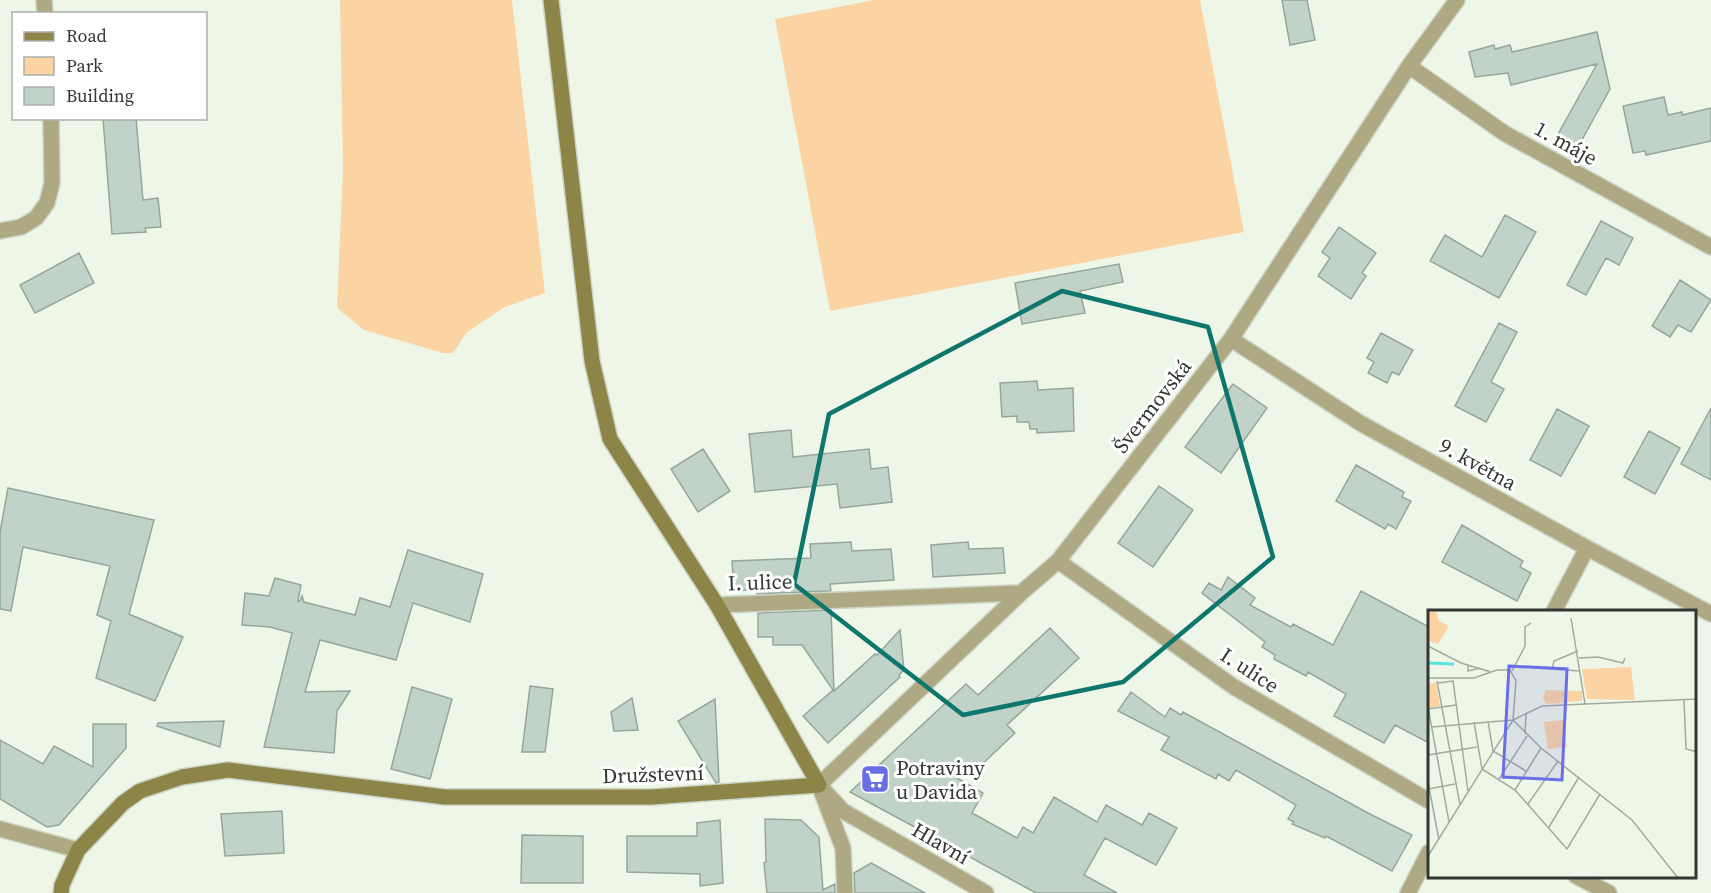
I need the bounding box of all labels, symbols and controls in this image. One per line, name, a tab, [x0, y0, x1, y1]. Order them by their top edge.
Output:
legend	[12, 12, 207, 120]
text: Road	[66, 23, 107, 48]
text: Park	[66, 53, 103, 78]
text: Building	[66, 83, 134, 108]
street label: 1. máje	[1529, 114, 1603, 172]
street label: Švermovská	[1106, 353, 1198, 459]
street label: 9. května	[1434, 431, 1522, 497]
street label: I. ulice	[727, 566, 793, 598]
inset map	[1428, 610, 1696, 878]
street label: I. ulice	[1215, 640, 1285, 700]
place label: Potraviny u Davida	[896, 753, 985, 806]
street label: Družstevní	[602, 758, 704, 790]
supermarket icon: Potraviny u Davida	[859, 763, 891, 795]
street label: Hlavní	[907, 815, 975, 871]

